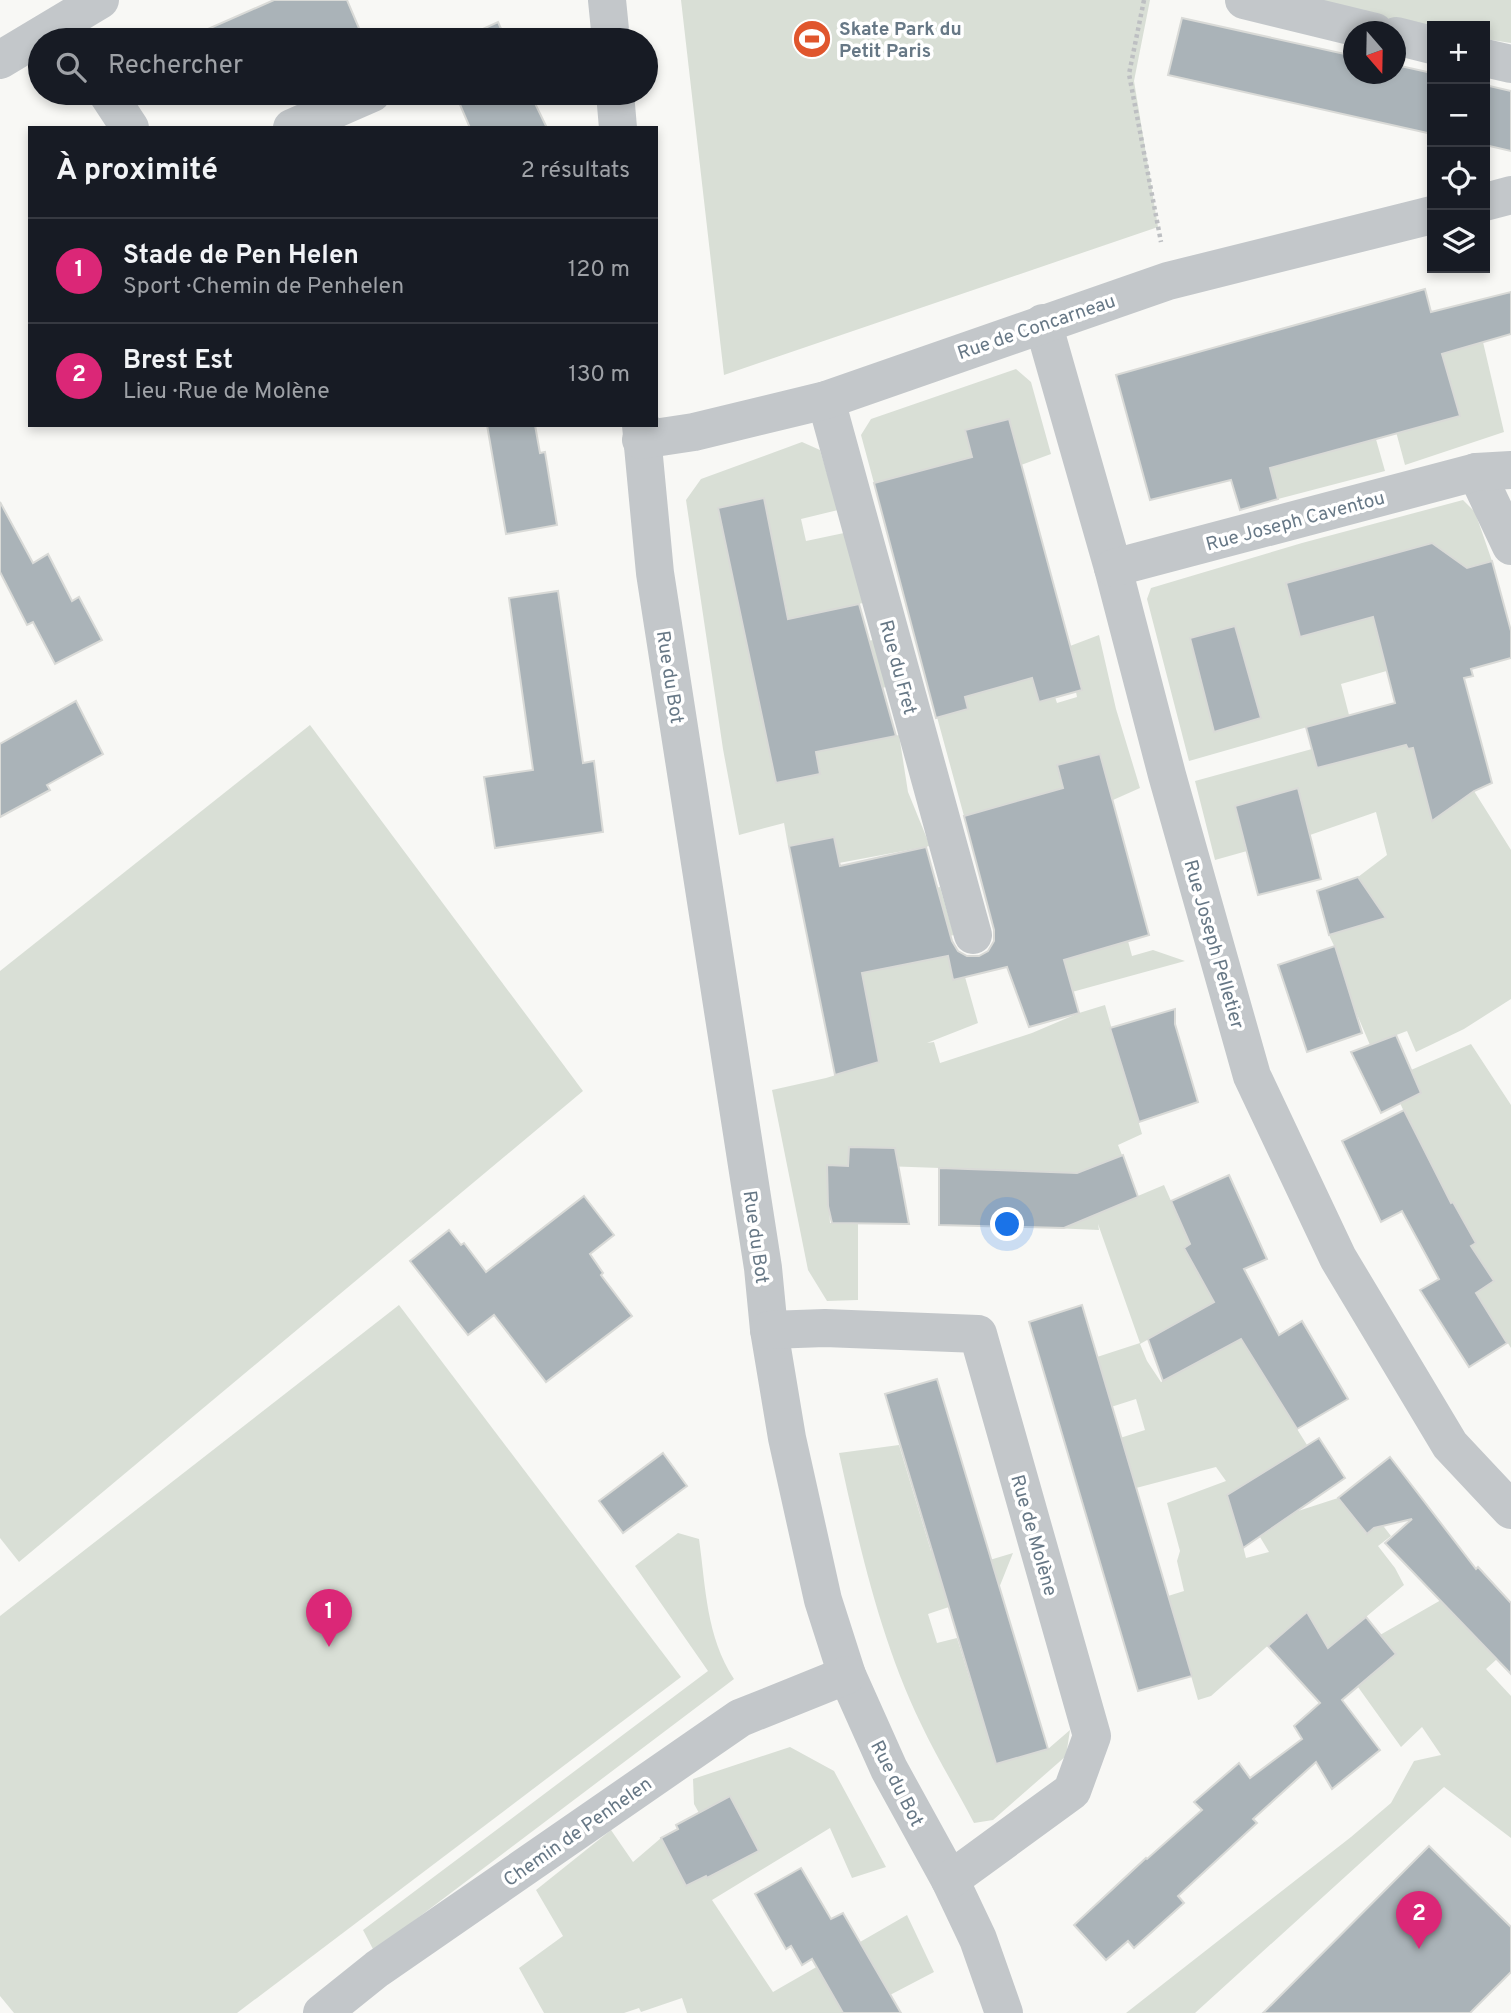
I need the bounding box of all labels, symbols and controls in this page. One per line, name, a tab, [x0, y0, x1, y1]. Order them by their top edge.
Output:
sports icon: Skate Park du Petit Paris	[791, 18, 833, 60]
place label: Skate Park du Petit Paris	[839, 18, 962, 64]
north arrow	[1343, 21, 1406, 84]
map controls	[1427, 21, 1490, 273]
button: +	[1427, 21, 1490, 84]
search box	[28, 28, 658, 105]
icon: search	[52, 48, 90, 86]
text: Rechercher	[108, 50, 243, 83]
button: −	[1427, 84, 1490, 147]
button: locate	[1427, 147, 1490, 210]
text: À proximité	[56, 153, 218, 190]
text: 2 résultats	[521, 157, 630, 186]
button: layers	[1427, 210, 1490, 273]
text: Stade de Pen Helen	[123, 240, 359, 273]
text: 1	[74, 256, 84, 285]
text: 120 m	[568, 256, 630, 285]
text: Sport · Chemin de Penhelen	[123, 273, 404, 302]
street label: Rue de Concarneau	[954, 290, 1119, 366]
text: Brest Est	[123, 345, 233, 378]
text: 2	[72, 361, 86, 390]
text: 130 m	[568, 361, 630, 390]
text: Lieu · Rue de Molène	[123, 378, 330, 407]
street label: Rue Joseph Caventou	[1203, 486, 1388, 557]
street label: Rue du Fret	[873, 618, 921, 717]
street label: Rue du Bot	[650, 629, 688, 725]
street label: Rue Joseph Pelletier	[1177, 857, 1249, 1033]
street label: Rue du Bot	[737, 1189, 773, 1285]
your location	[990, 1207, 1024, 1241]
street label: Rue de Molène	[1004, 1472, 1062, 1599]
pin: 1	[306, 1589, 352, 1647]
street label: Rue du Bot	[864, 1737, 928, 1831]
street label: Chemin de Penhelen	[499, 1772, 657, 1893]
pin: 2	[1396, 1891, 1442, 1949]

